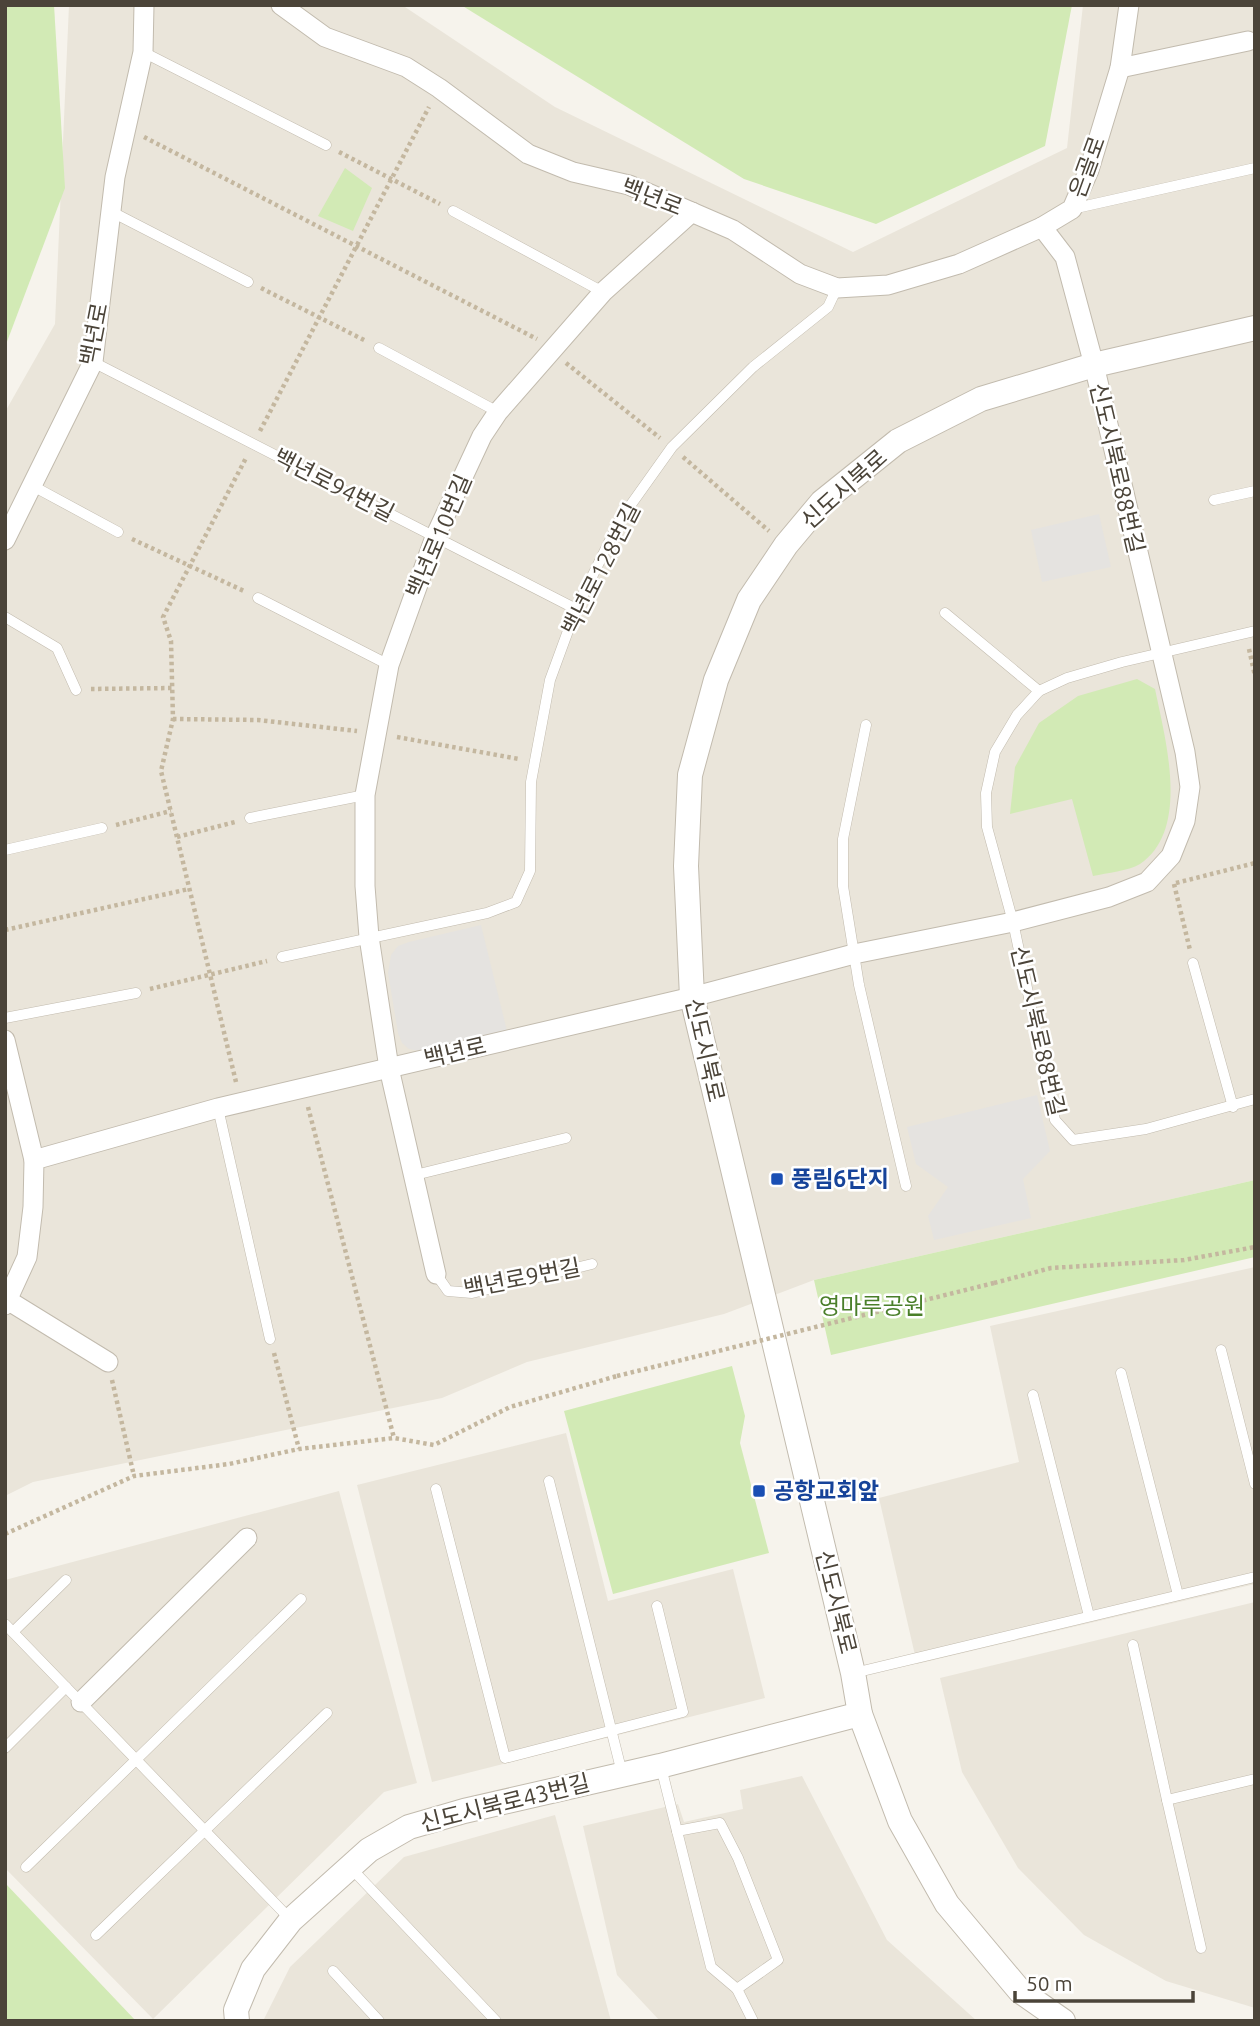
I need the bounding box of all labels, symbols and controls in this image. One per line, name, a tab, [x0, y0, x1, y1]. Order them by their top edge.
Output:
street label: 은골로	[1064, 133, 1109, 201]
street label: 백년로	[618, 173, 686, 220]
street label: 백년로	[75, 300, 112, 367]
street label: 신도시북로88번길	[1086, 380, 1149, 556]
street label: 백년로94번길	[270, 444, 399, 526]
street label: 신도시북로	[796, 444, 891, 533]
street label: 백년로10번길	[401, 470, 476, 601]
street label: 백년로128번길	[557, 499, 645, 639]
street label: 신도시북로88번길	[1007, 943, 1070, 1119]
street label: 신도시북로	[681, 996, 730, 1104]
street label: 백년로	[421, 1032, 489, 1071]
place label: 풍림6단지	[791, 1166, 889, 1191]
marker: 풍림6단지	[769, 1171, 785, 1187]
street label: 백년로9번길	[461, 1254, 583, 1301]
park label: 영마루공원	[819, 1293, 925, 1318]
place label: 공항교회앞	[773, 1478, 879, 1503]
marker: 공항교회앞	[751, 1483, 767, 1499]
street label: 신도시북로	[812, 1548, 861, 1656]
street label: 신도시북로43번길	[417, 1769, 592, 1836]
scale bar	[1015, 1960, 1194, 2004]
text: 50 m	[1026, 1971, 1073, 1995]

